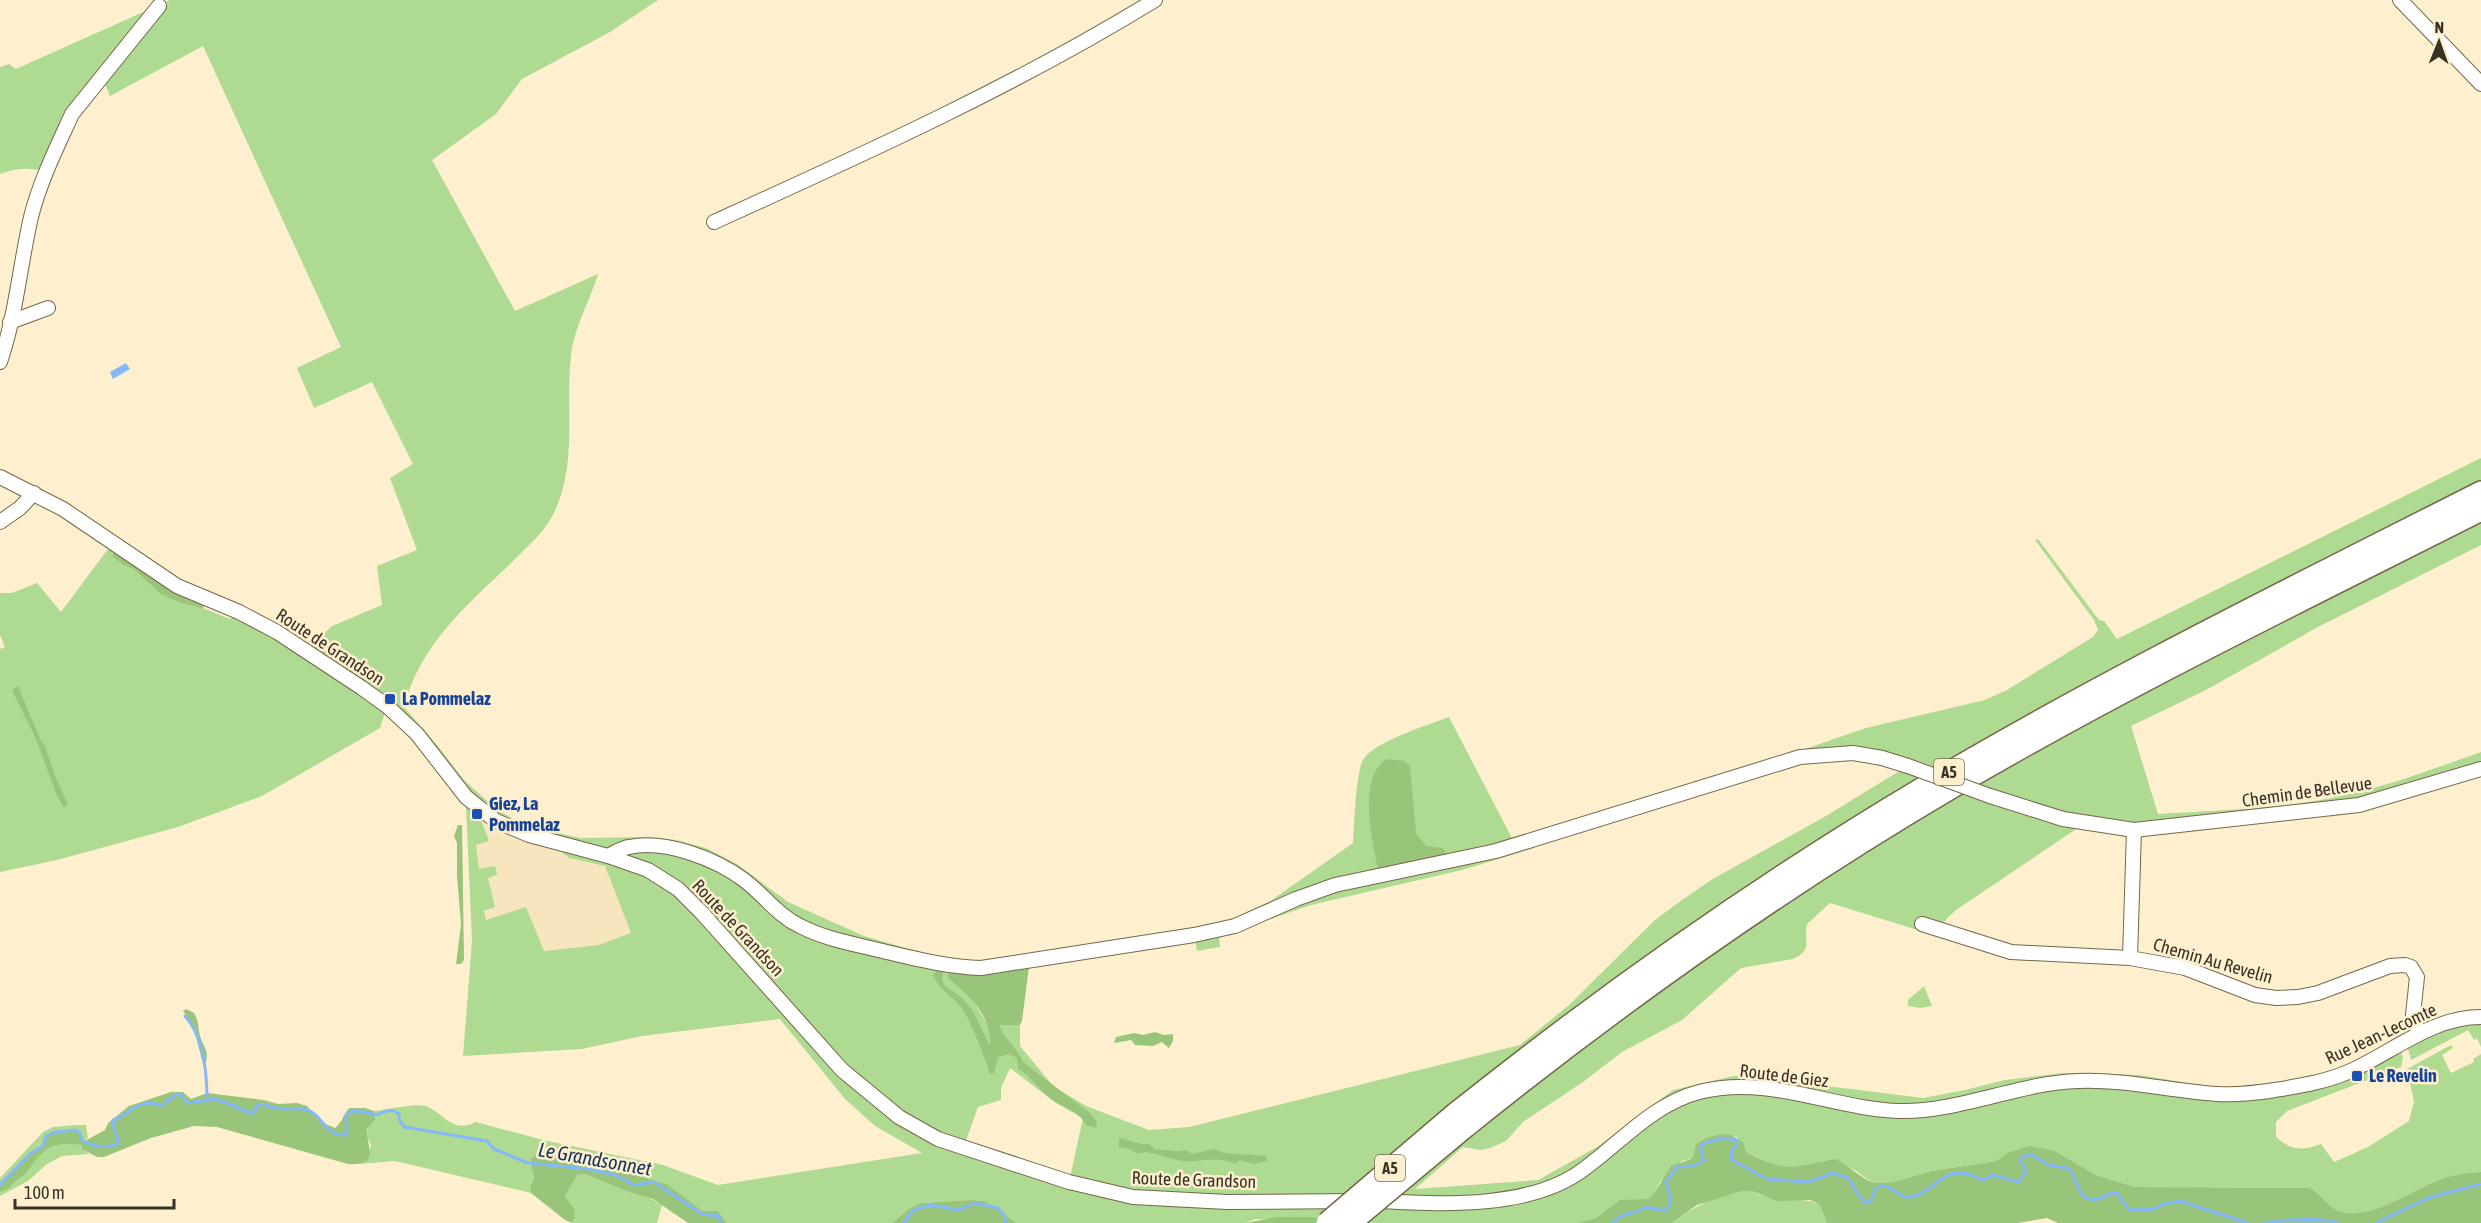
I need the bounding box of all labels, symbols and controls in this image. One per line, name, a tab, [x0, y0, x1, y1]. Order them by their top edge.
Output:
north arrow	[2409, 12, 2469, 72]
text: N	[2434, 18, 2444, 36]
street label: Route de Grandson	[272, 604, 388, 689]
place label: La Pommelaz	[402, 688, 491, 709]
marker: La Pommelaz	[383, 692, 397, 706]
road number: A5	[1934, 759, 1964, 785]
street label: Chemin de Bellevue	[2241, 772, 2373, 811]
place label: Giez, La Pommelaz	[489, 793, 560, 835]
marker: Giez, La Pommelaz	[470, 807, 484, 821]
street label: Route de Grandson	[688, 875, 789, 980]
street label: Chemin Au Revelin	[2151, 933, 2275, 988]
street label: Rue Jean-Lecomte	[2322, 999, 2440, 1068]
street label: Route de Giez	[1738, 1060, 1830, 1091]
place label: Le Revelin	[2369, 1065, 2437, 1086]
marker: Le Revelin	[2350, 1069, 2364, 1083]
water label: Le Grandsonnet	[537, 1137, 654, 1180]
road number: A5	[1375, 1155, 1405, 1181]
street label: Route de Grandson	[1131, 1167, 1257, 1192]
scale bar	[15, 1172, 174, 1210]
text: 100 m	[24, 1182, 65, 1203]

